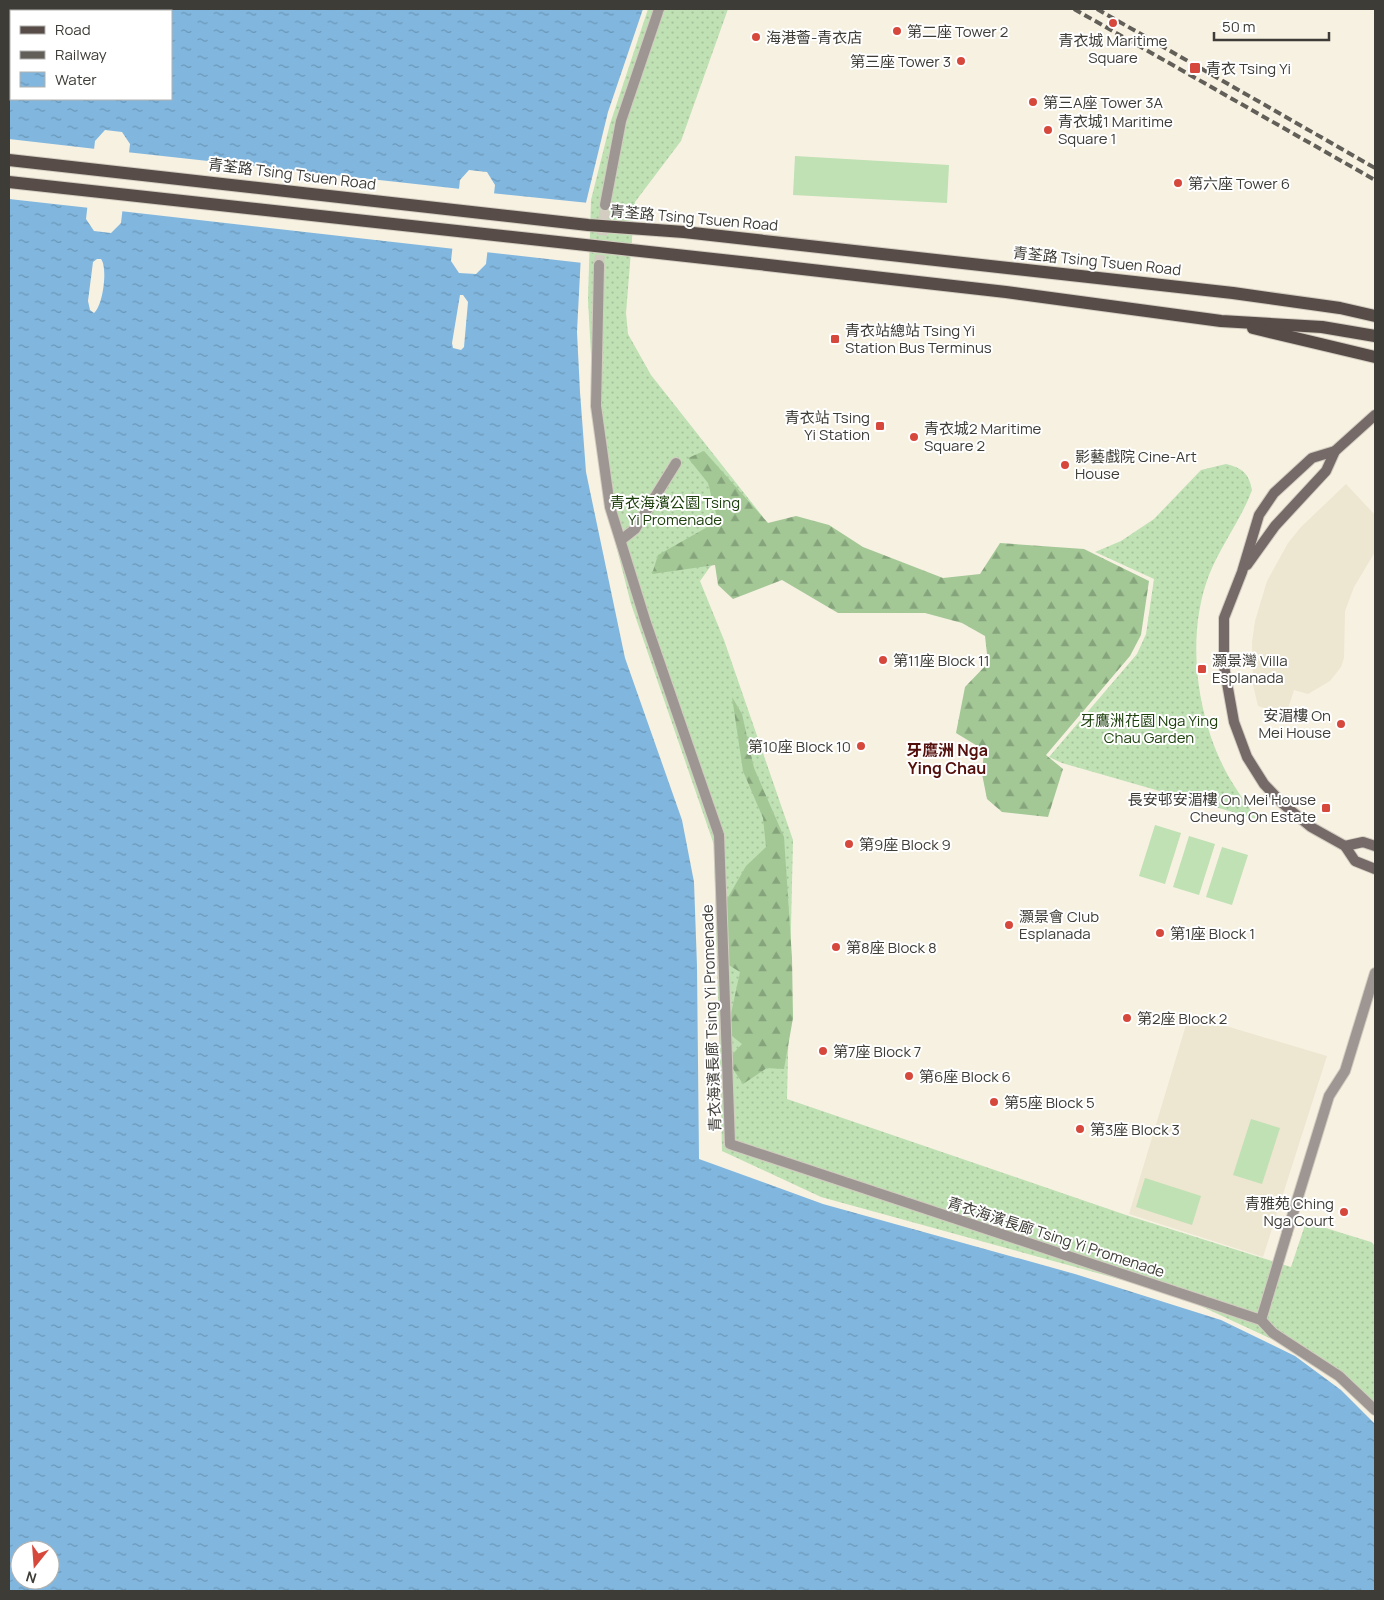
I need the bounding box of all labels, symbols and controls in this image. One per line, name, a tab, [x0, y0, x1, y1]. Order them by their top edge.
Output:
legend	[10, 10, 172, 100]
scale bar	[1214, 10, 1329, 42]
text: 50 m	[1222, 16, 1256, 37]
marker: 青衣城 Maritime Square	[1107, 17, 1119, 29]
text: Road	[55, 19, 91, 40]
place label: 第二座 Tower 2	[907, 21, 1008, 42]
marker: 第二座 Tower 2	[891, 25, 903, 37]
place label: 海港薈-青衣店	[766, 27, 862, 48]
place label: 青衣城 Maritime Square	[1059, 30, 1168, 68]
marker: 海港薈-青衣店	[750, 31, 762, 43]
text: Railway	[55, 44, 107, 65]
place label: 第三座 Tower 3	[850, 51, 951, 72]
marker: 第三座 Tower 3	[955, 55, 967, 67]
place label: 青衣 Tsing Yi	[1206, 58, 1291, 79]
marker: 青衣 Tsing Yi	[1188, 61, 1202, 75]
text: Water	[55, 69, 97, 90]
place label: 第三A座 Tower 3A	[1043, 92, 1164, 113]
marker: 第三A座 Tower 3A	[1027, 96, 1039, 108]
place label: 青衣城1 Maritime Square 1	[1058, 111, 1173, 149]
marker: 青衣城1 Maritime Square 1	[1042, 124, 1054, 136]
street label: 青荃路 Tsing Tsuen Road	[207, 153, 377, 195]
place label: 第六座 Tower 6	[1188, 173, 1290, 194]
marker: 第六座 Tower 6	[1172, 177, 1184, 189]
street label: 青荃路 Tsing Tsuen Road	[609, 200, 779, 236]
street label: 青荃路 Tsing Tsuen Road	[1012, 242, 1182, 280]
place label: 青衣站總站 Tsing Yi Station Bus Terminus	[845, 320, 992, 358]
marker: 青衣站總站 Tsing Yi Station Bus Terminus	[829, 333, 841, 345]
place label: 青衣站 Tsing Yi Station	[785, 407, 870, 445]
place label: 青衣城2 Maritime Square 2	[924, 418, 1042, 456]
marker: 青衣站 Tsing Yi Station	[874, 420, 886, 432]
marker: 青衣城2 Maritime Square 2	[908, 431, 920, 443]
place label: 影藝戲院 Cine-Art House	[1075, 446, 1197, 484]
marker: 影藝戲院 Cine-Art House	[1059, 459, 1071, 471]
park label: 青衣海濱公園 Tsing Yi Promenade	[610, 492, 740, 530]
place label: 第11座 Block 11	[893, 650, 990, 671]
place label: 灝景灣 Villa Esplanada	[1212, 650, 1288, 688]
marker: 第11座 Block 11	[877, 654, 889, 666]
marker: 灝景灣 Villa Esplanada	[1196, 663, 1208, 675]
place label: 安湄樓 On Mei House	[1258, 705, 1331, 743]
park label: 牙鷹洲花園 Nga Ying Chau Garden	[1080, 710, 1218, 748]
marker: 安湄樓 On Mei House	[1335, 718, 1347, 730]
place label: 第10座 Block 10	[748, 736, 851, 757]
district label: 牙鷹洲 Nga Ying Chau	[906, 739, 988, 779]
marker: 第10座 Block 10	[855, 740, 867, 752]
place label: 長安邨安湄樓 On Mei House Cheung On Estate	[1128, 789, 1316, 827]
marker: 長安邨安湄樓 On Mei House Cheung On Estate	[1320, 802, 1332, 814]
place label: 第9座 Block 9	[859, 834, 951, 855]
marker: 第9座 Block 9	[843, 838, 855, 850]
street label: 青衣海濱長廊 Tsing Yi Promenade	[697, 904, 725, 1132]
place label: 灝景會 Club Esplanada	[1019, 906, 1099, 944]
marker: 灝景會 Club Esplanada	[1003, 919, 1015, 931]
place label: 第1座 Block 1	[1170, 923, 1255, 944]
marker: 第1座 Block 1	[1154, 927, 1166, 939]
place label: 第8座 Block 8	[846, 937, 937, 958]
marker: 第8座 Block 8	[830, 941, 842, 953]
place label: 第2座 Block 2	[1137, 1008, 1227, 1029]
marker: 第2座 Block 2	[1121, 1012, 1133, 1024]
place label: 第7座 Block 7	[833, 1041, 921, 1062]
marker: 第7座 Block 7	[817, 1045, 829, 1057]
place label: 第6座 Block 6	[919, 1066, 1011, 1087]
marker: 第6座 Block 6	[903, 1070, 915, 1082]
place label: 第5座 Block 5	[1004, 1092, 1095, 1113]
marker: 第5座 Block 5	[988, 1096, 1000, 1108]
place label: 第3座 Block 3	[1090, 1119, 1180, 1140]
marker: 第3座 Block 3	[1074, 1123, 1086, 1135]
street label: 青衣海濱長廊 Tsing Yi Promenade	[945, 1192, 1168, 1282]
place label: 青雅苑 Ching Nga Court	[1245, 1193, 1334, 1231]
marker: 青雅苑 Ching Nga Court	[1338, 1206, 1350, 1218]
north arrow	[10, 1540, 60, 1590]
text: N	[23, 1567, 39, 1588]

